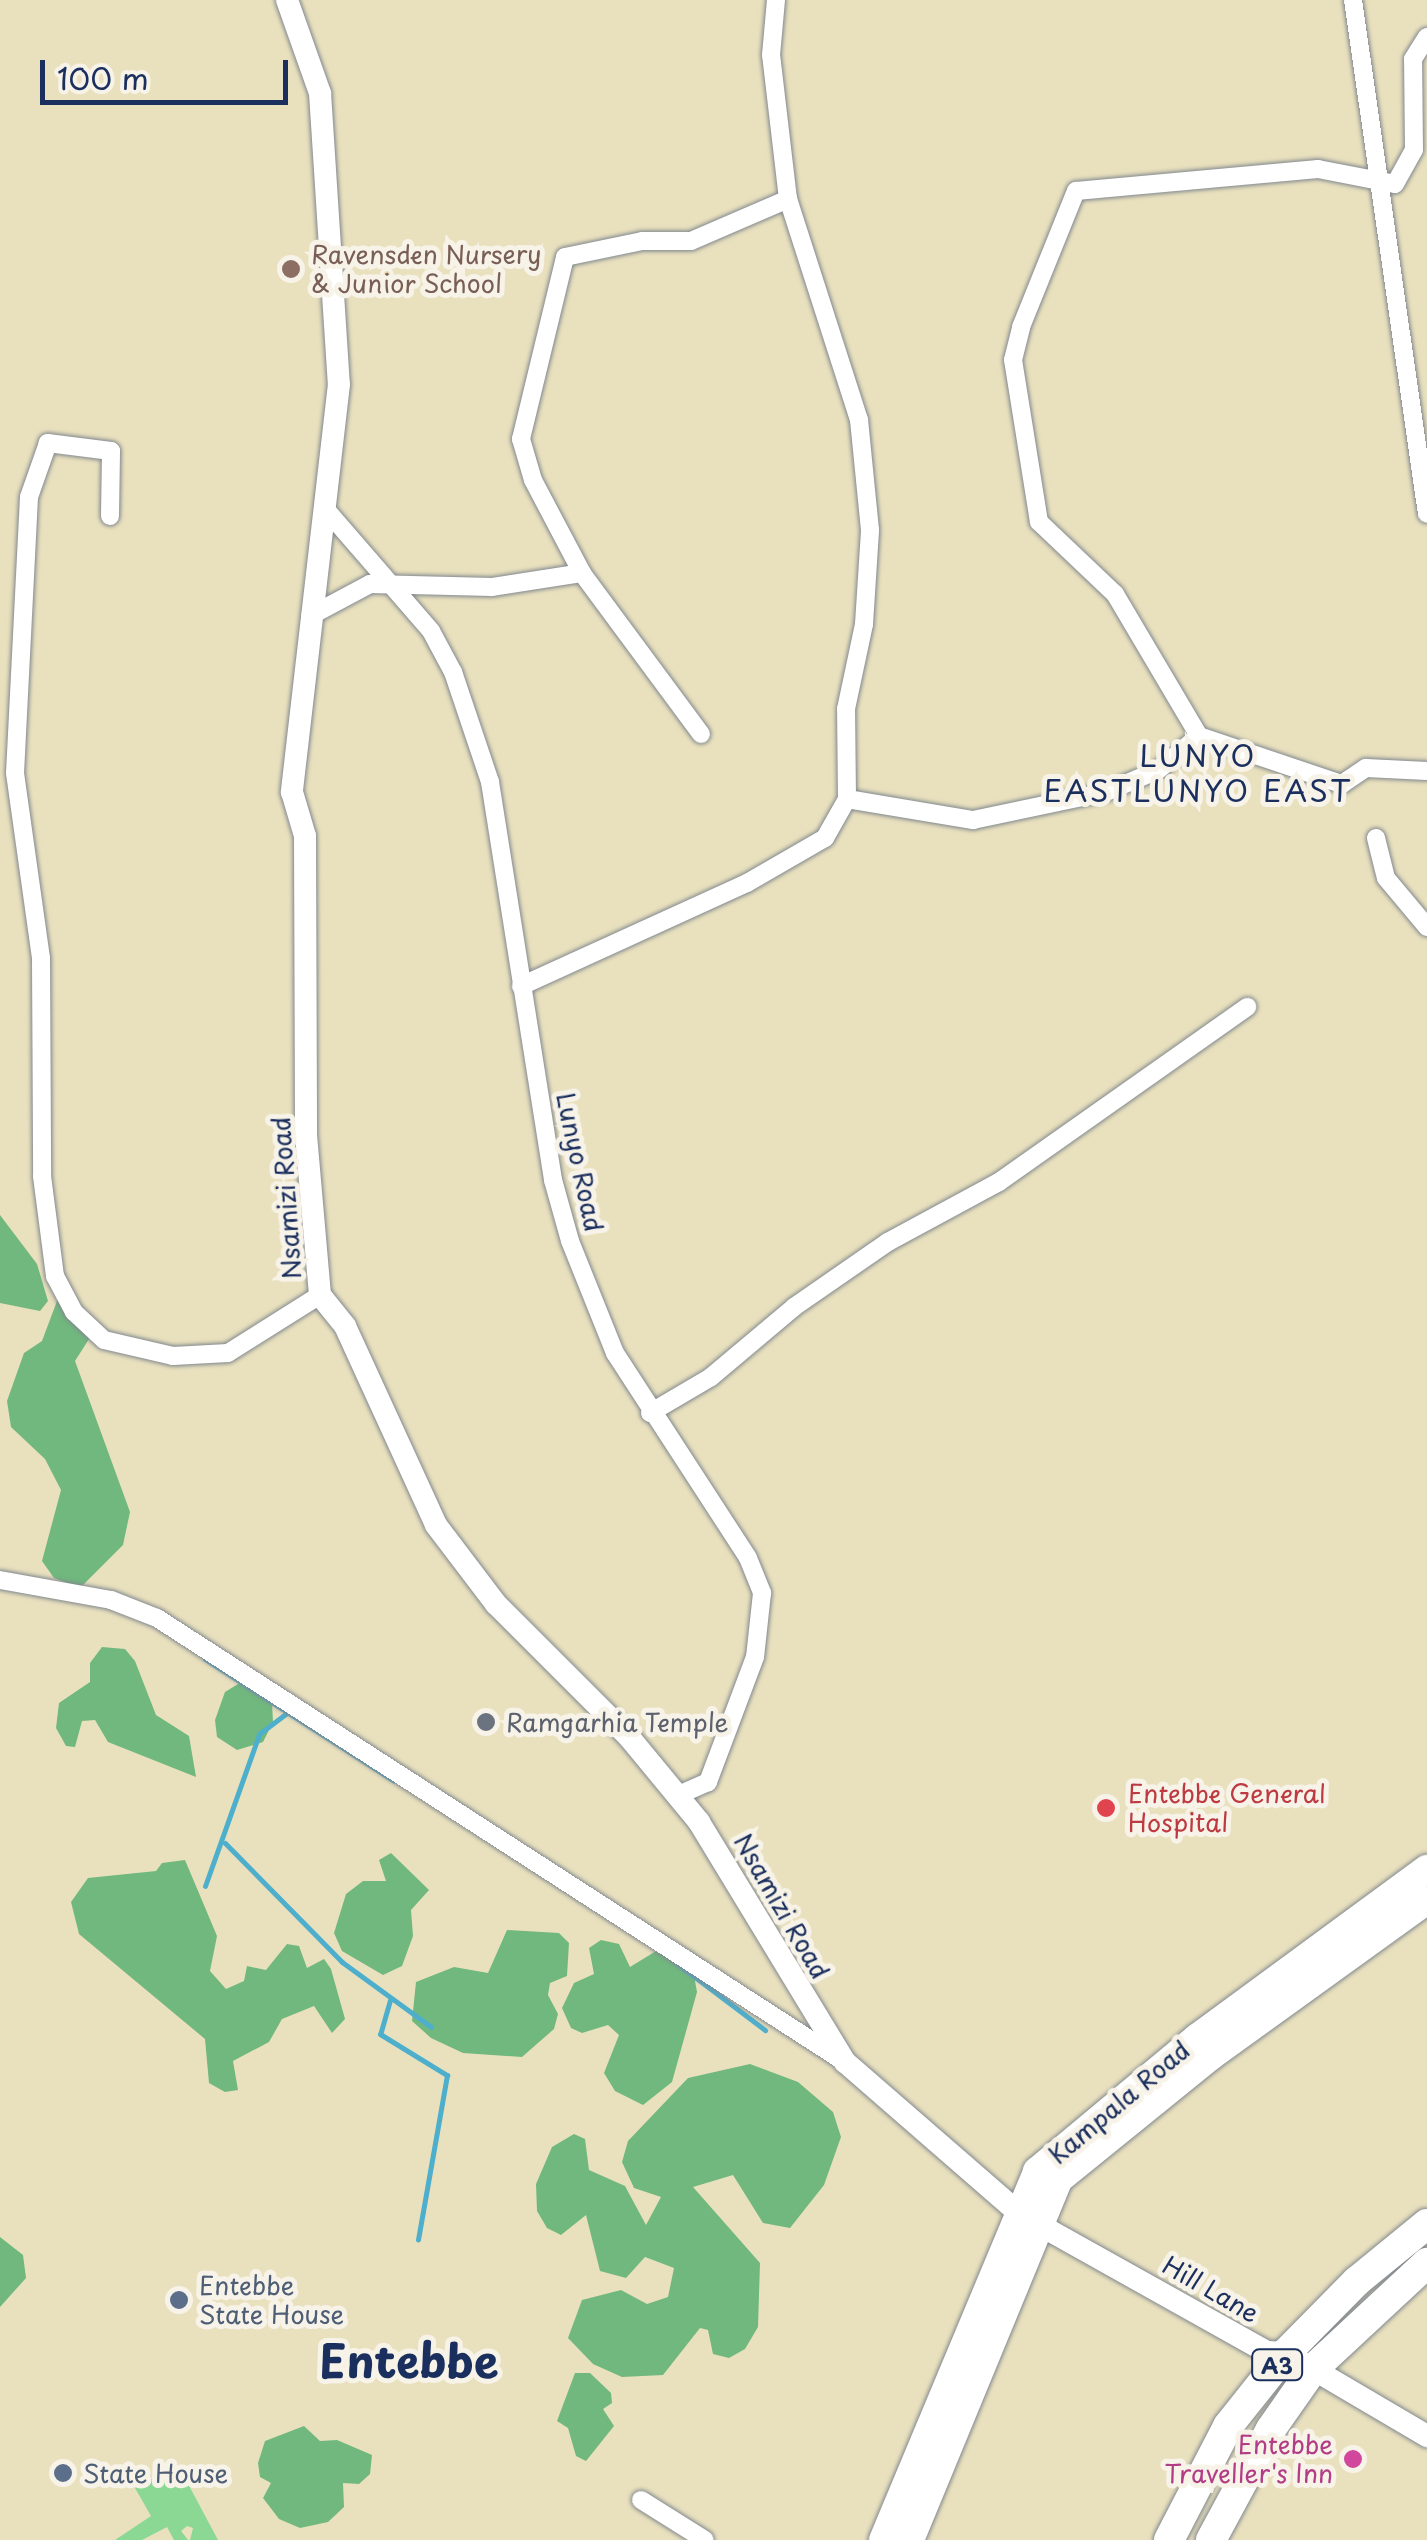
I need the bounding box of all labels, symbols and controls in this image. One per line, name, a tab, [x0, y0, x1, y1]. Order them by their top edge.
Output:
scale bar	[45, 40, 292, 102]
text: 100 m	[57, 55, 149, 100]
place label: Ravensden Nursery & Junior School	[311, 240, 544, 299]
marker: Ravensden Nursery & Junior School	[280, 258, 302, 280]
district label: LUNYO EASTLUNYO EAST	[1041, 737, 1355, 808]
street label: Lunyo Road	[551, 1090, 609, 1234]
street label: Nsamizi Road	[265, 1115, 307, 1281]
place label: Ramgarhia Temple	[506, 1707, 728, 1737]
marker: Ramgarhia Temple	[475, 1711, 497, 1733]
place label: Entebbe General Hospital	[1128, 1779, 1327, 1838]
marker: Entebbe General Hospital	[1093, 1795, 1119, 1821]
street label: Nsamizi Road	[728, 1828, 836, 1984]
street label: Kampala Road	[1042, 2034, 1196, 2170]
street label: Hill Lane	[1157, 2249, 1265, 2329]
place label: Entebbe State House	[199, 2271, 345, 2330]
marker: Entebbe State House	[168, 2289, 190, 2311]
district label: Entebbe	[319, 2333, 499, 2387]
road number: A3	[1250, 2348, 1304, 2382]
place label: Entebbe Traveller's Inn	[1164, 2430, 1333, 2489]
marker: Entebbe Traveller's Inn	[1342, 2448, 1364, 2470]
place label: State House	[83, 2458, 229, 2488]
marker: State House	[52, 2462, 74, 2484]

